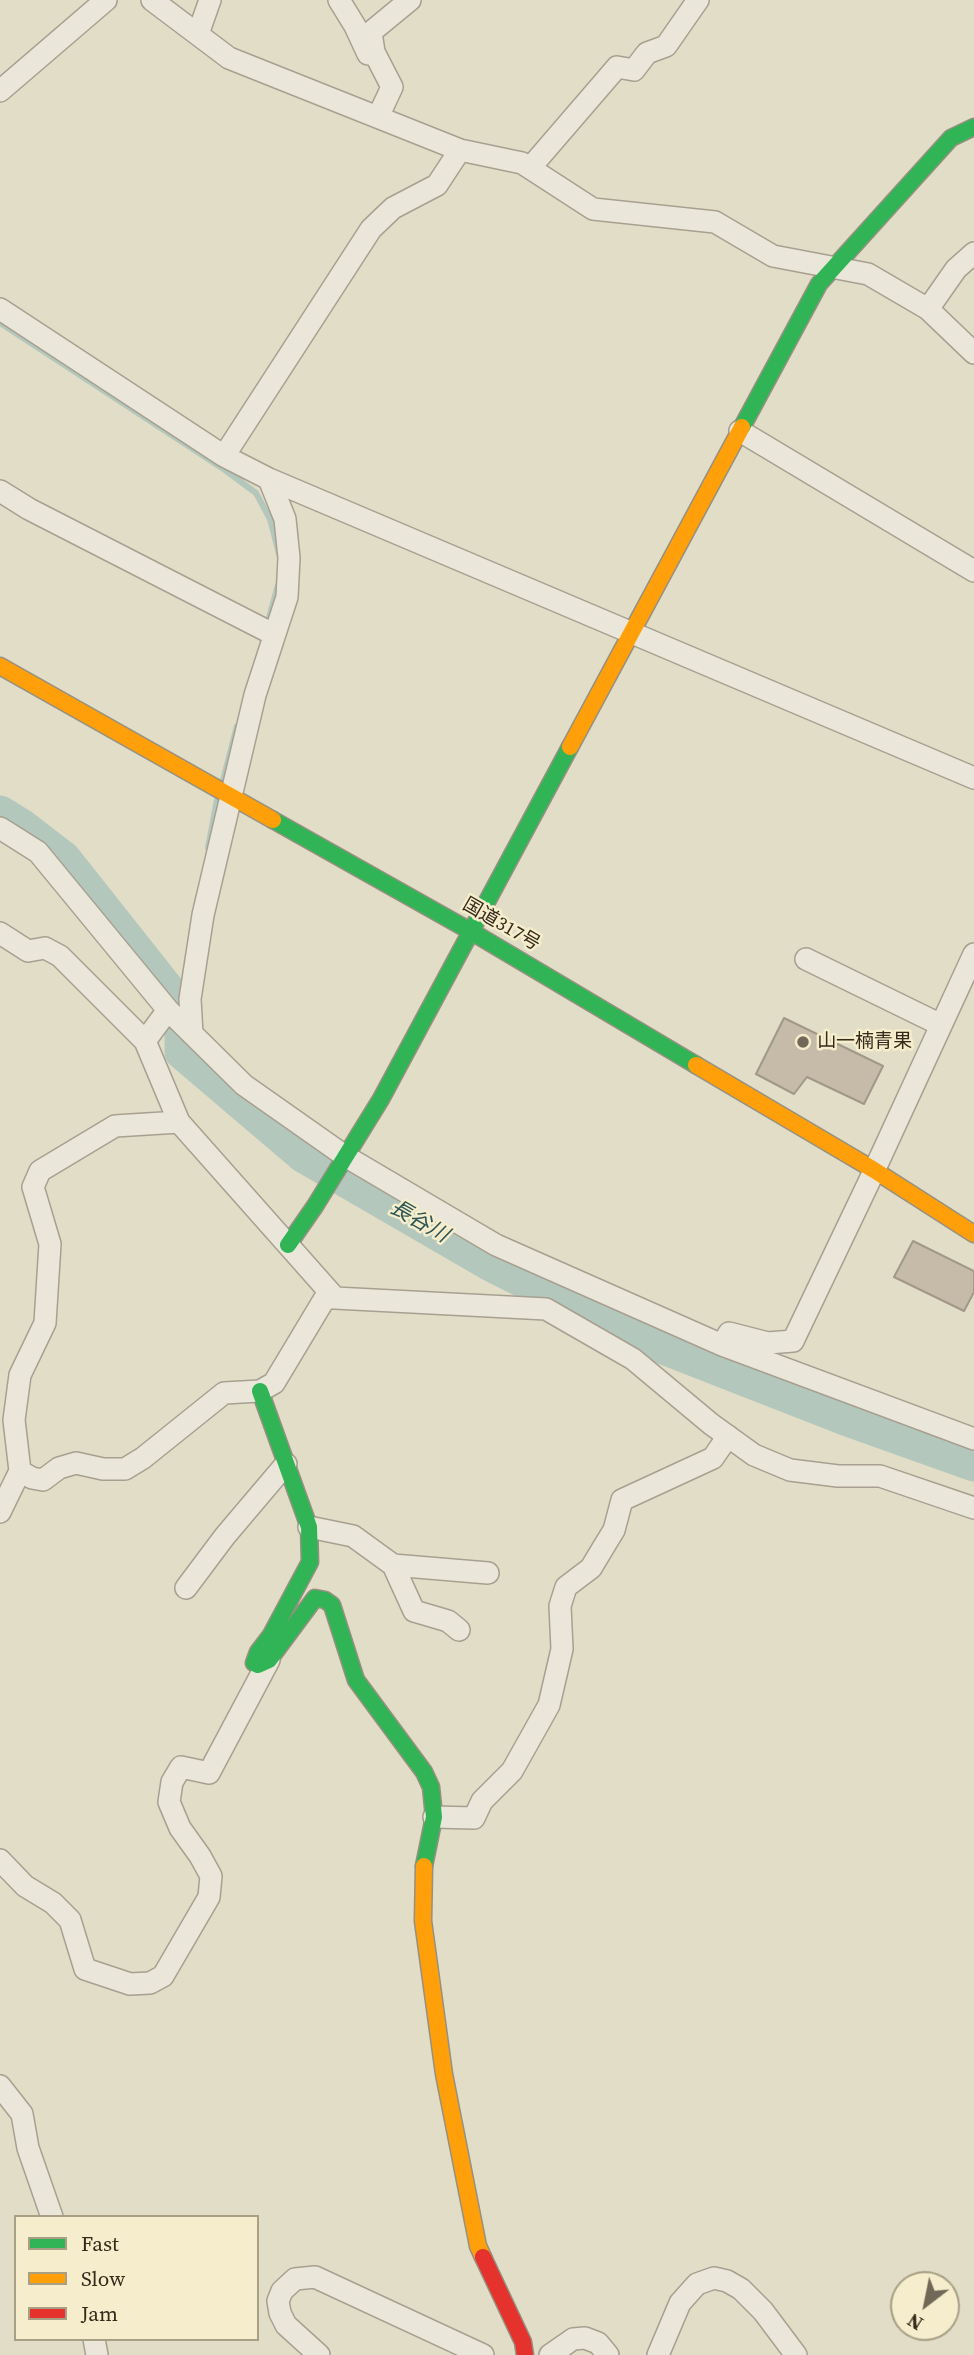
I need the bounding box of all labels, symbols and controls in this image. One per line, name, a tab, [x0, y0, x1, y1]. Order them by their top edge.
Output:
street label: 国道317号	[458, 894, 544, 956]
place label: 山一楠青果	[817, 1031, 912, 1053]
marker: 山一楠青果	[795, 1034, 811, 1050]
water label: 長谷川	[385, 1195, 453, 1249]
legend	[14, 2215, 259, 2341]
text: Fast	[81, 2229, 119, 2258]
text: Slow	[81, 2264, 125, 2293]
north arrow	[890, 2271, 960, 2341]
text: Jam	[81, 2299, 118, 2328]
text: N	[902, 2307, 928, 2337]

